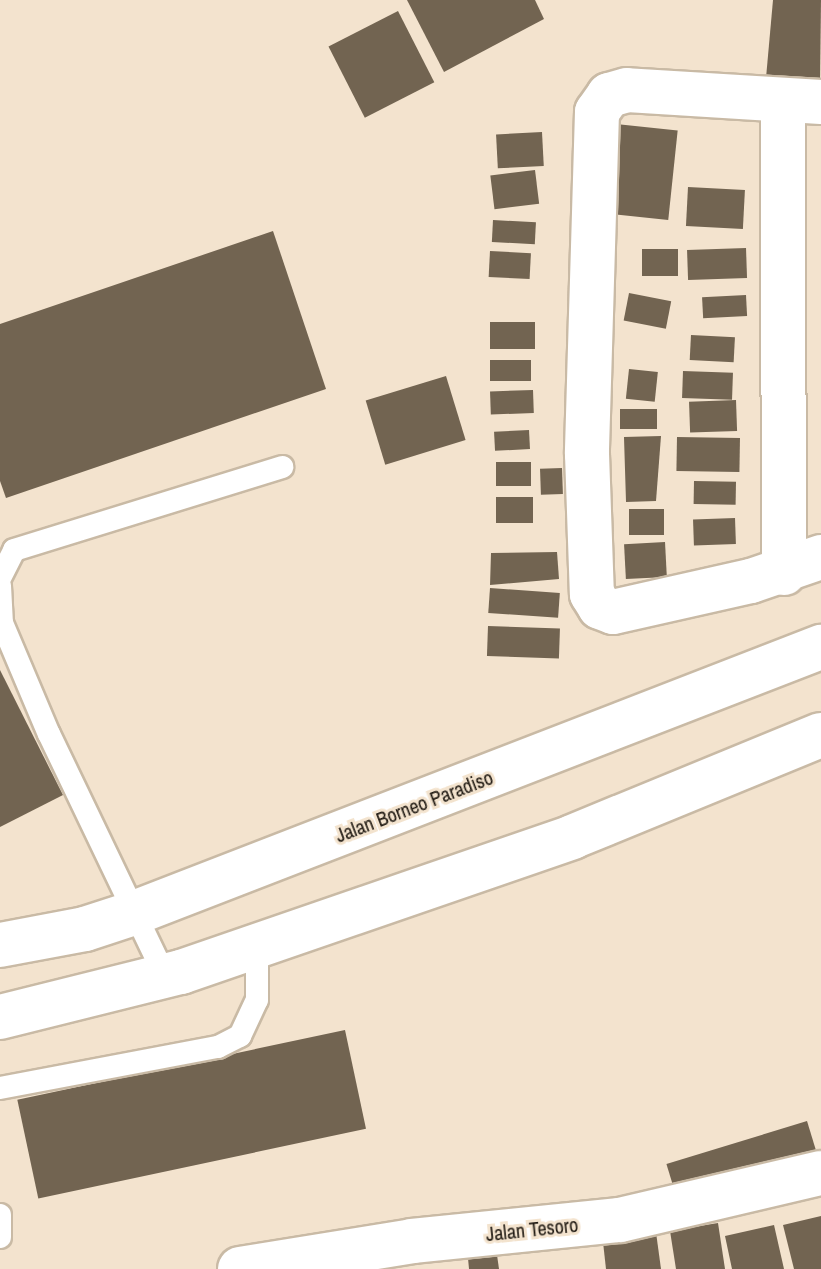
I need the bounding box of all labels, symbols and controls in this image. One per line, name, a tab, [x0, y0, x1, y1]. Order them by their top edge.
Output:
street label: Jalan Borneo Paradiso	[332, 765, 496, 847]
street label: Jalan Tesoro	[485, 1212, 579, 1246]

